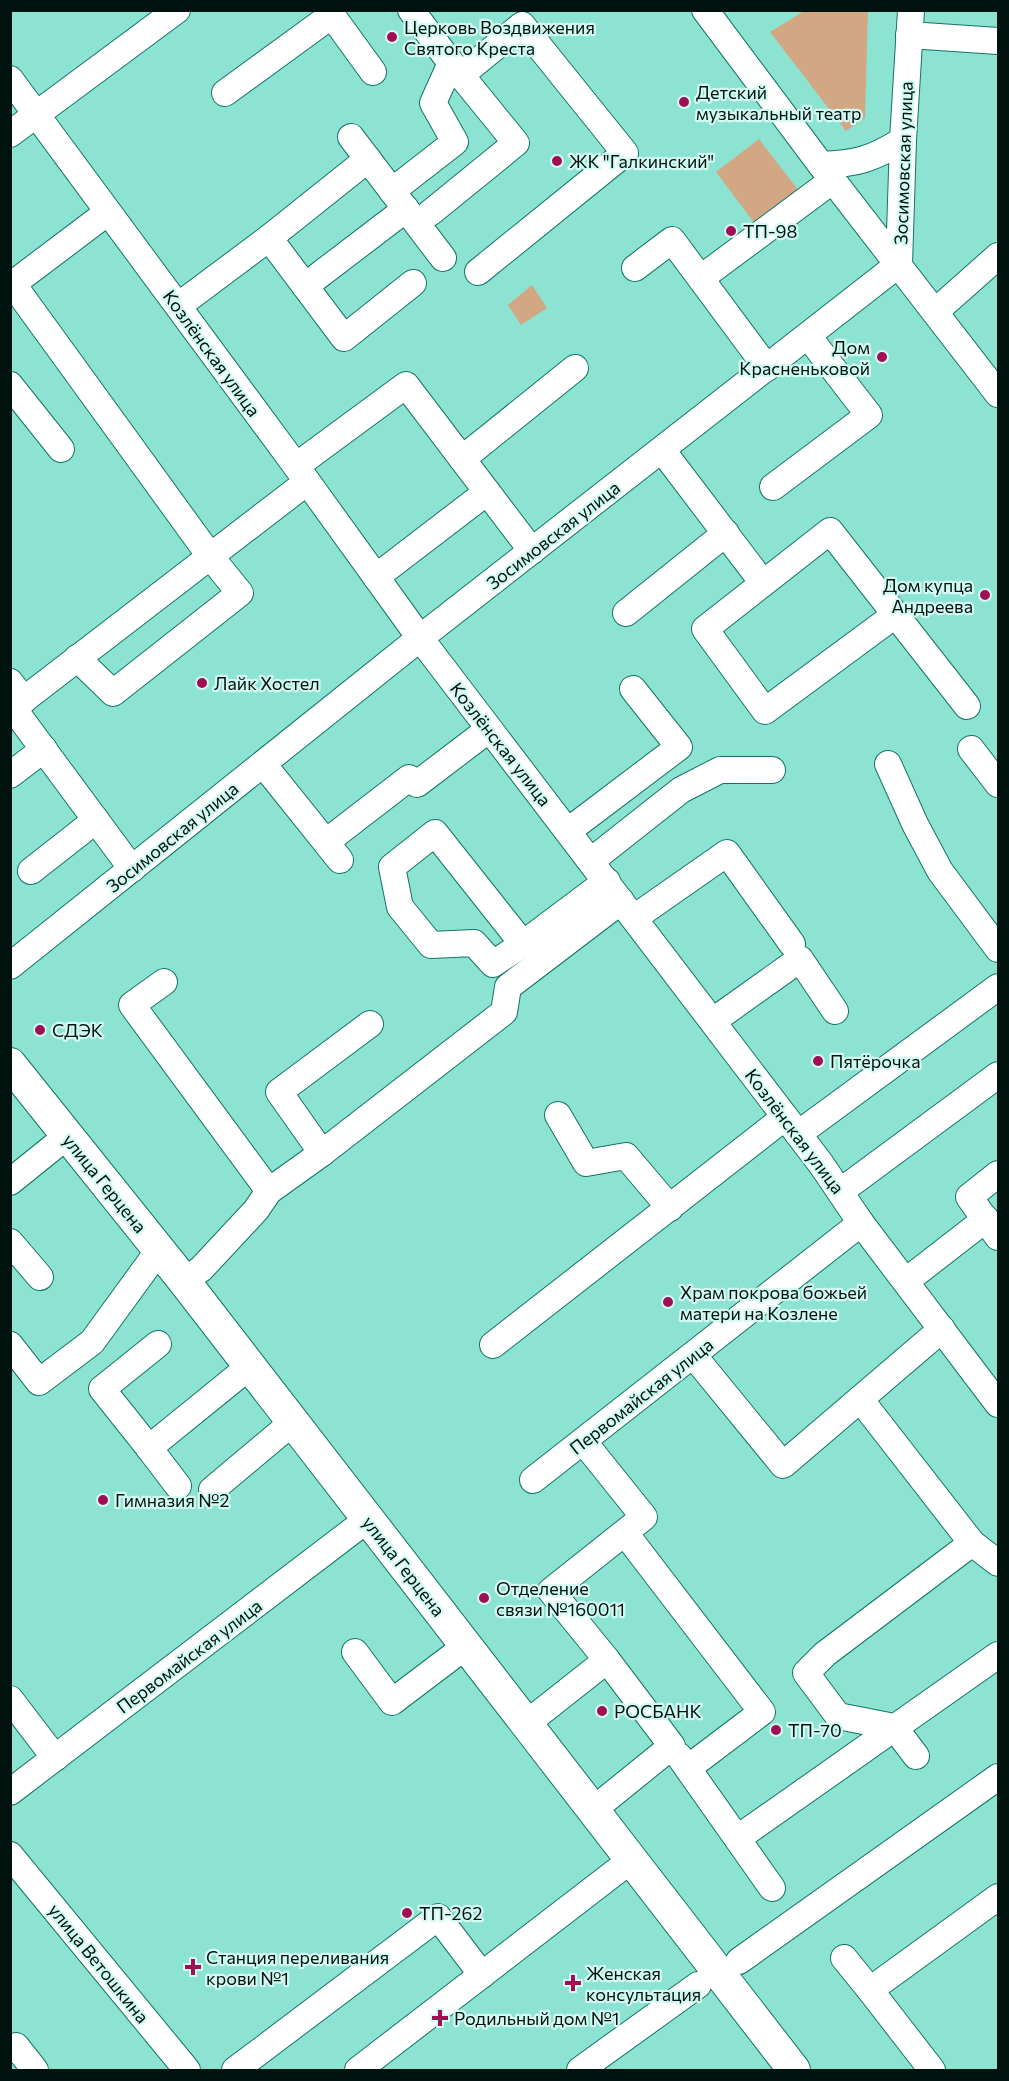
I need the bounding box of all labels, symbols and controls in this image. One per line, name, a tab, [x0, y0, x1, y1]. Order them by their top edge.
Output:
place label: Церковь Воздвижения Святого Креста	[404, 16, 595, 59]
marker: Церковь Воздвижения Святого Креста	[385, 30, 399, 44]
place label: Детский музыкальный театр	[696, 81, 862, 124]
street label: Зосимовская улица	[889, 81, 917, 245]
marker: Детский музыкальный театр	[677, 95, 691, 109]
place label: ЖК "Галкинский"	[569, 150, 714, 172]
marker: ЖК "Галкинский"	[550, 154, 564, 168]
place label: ТП-98	[743, 220, 798, 242]
marker: ТП-98	[724, 224, 738, 238]
street label: Козлёнская улица	[159, 285, 265, 421]
place label: Дом Красненьковой	[739, 336, 870, 379]
marker: Дом Красненьковой	[875, 350, 889, 364]
street label: Зосимовская улица	[482, 476, 624, 594]
place label: Дом купца Андреева	[883, 574, 973, 617]
marker: Дом купца Андреева	[978, 588, 992, 602]
place label: Лайк Хостел	[214, 672, 320, 694]
marker: Лайк Хостел	[195, 676, 209, 690]
street label: Козлёнская улица	[446, 678, 556, 810]
street label: Зосимовская улица	[102, 777, 242, 897]
place label: СДЭК	[52, 1019, 103, 1041]
marker: СДЭК	[33, 1023, 47, 1037]
place label: Пятёрочка	[830, 1050, 921, 1072]
marker: Пятёрочка	[811, 1054, 825, 1068]
street label: Козлёнская улица	[741, 1064, 849, 1198]
street label: улица Герцена	[58, 1129, 152, 1237]
place label: Храм покрова божьей матери на Козлене	[680, 1281, 867, 1324]
marker: Храм покрова божьей матери на Козлене	[661, 1295, 675, 1309]
street label: Первомайская улица	[565, 1333, 717, 1459]
place label: Гимназия №2	[115, 1489, 229, 1511]
marker: Гимназия №2	[96, 1493, 110, 1507]
street label: улица Герцена	[358, 1512, 450, 1620]
place label: Отделение связи №160011	[496, 1577, 625, 1620]
marker: Отделение связи №160011	[477, 1591, 491, 1605]
street label: Первомайская улица	[112, 1594, 266, 1718]
place label: РОСБАНК	[614, 1700, 702, 1722]
marker: РОСБАНК	[595, 1704, 609, 1718]
place label: ТП-70	[788, 1719, 842, 1741]
marker: ТП-70	[769, 1723, 783, 1737]
street label: улица Ветошкина	[44, 1899, 154, 2027]
place label: ТП-262	[419, 1902, 482, 1924]
marker: ТП-262	[400, 1906, 414, 1920]
place label: Станция переливания крови №1	[206, 1946, 389, 1989]
marker: Станция переливания крови №1	[184, 1958, 202, 1976]
place label: Женская консультация	[586, 1962, 701, 2005]
marker: Женская консультация	[564, 1974, 582, 1992]
place label: Родильный дом №1	[454, 2007, 619, 2029]
marker: Родильный дом №1	[431, 2009, 449, 2027]

